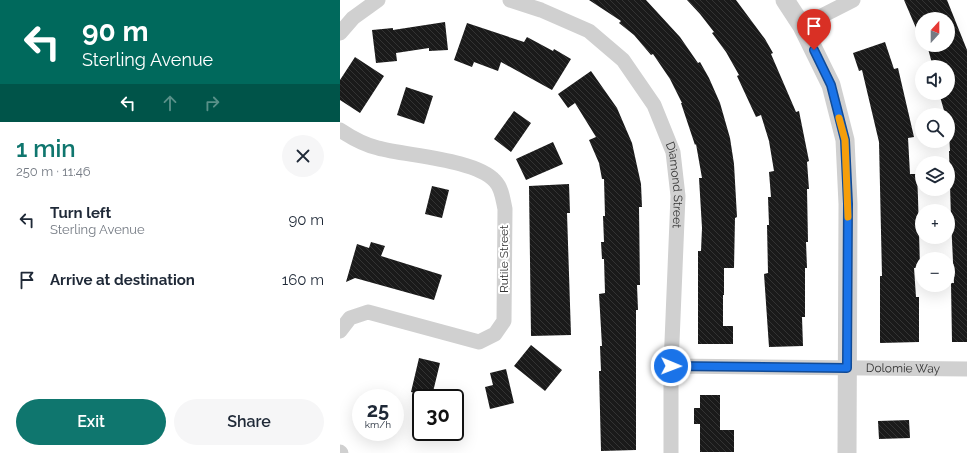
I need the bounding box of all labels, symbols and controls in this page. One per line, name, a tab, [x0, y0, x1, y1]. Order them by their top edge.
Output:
pin	[797, 9, 831, 50]
north arrow	[915, 12, 955, 52]
map controls	[915, 12, 955, 292]
text: 90 m	[82, 15, 148, 48]
icon: arrive	[803, 15, 825, 37]
icon: left	[16, 16, 68, 68]
text: Sterling Avenue	[82, 49, 213, 70]
button: sound	[915, 60, 955, 100]
icon: left	[117, 92, 139, 114]
icon: ahead	[159, 92, 181, 114]
icon: right	[201, 92, 223, 114]
button: search	[915, 108, 955, 148]
text: 1 min	[16, 134, 76, 163]
button: close	[282, 135, 324, 177]
street label: Diamond Street	[663, 140, 685, 228]
button: layers	[915, 156, 955, 196]
text: 250 m · 11:46	[16, 164, 91, 179]
text: Turn left	[50, 204, 111, 222]
button: +	[915, 204, 955, 244]
icon: left	[16, 209, 38, 231]
text: 90 m	[288, 211, 324, 229]
text: Sterling Avenue	[50, 222, 145, 237]
street label: Rutile Street	[497, 225, 511, 293]
button: −	[915, 252, 955, 292]
icon: arrive	[16, 269, 38, 291]
text: Arrive at destination	[50, 271, 195, 289]
text: 160 m	[282, 271, 324, 289]
position arrow	[650, 345, 692, 387]
street label: Dolomie Way	[866, 361, 941, 376]
speed limit sign: 30	[412, 389, 464, 441]
text: 25	[367, 398, 389, 422]
button: Exit	[16, 399, 166, 445]
button: Share	[174, 399, 324, 445]
text: km/h	[365, 419, 391, 430]

